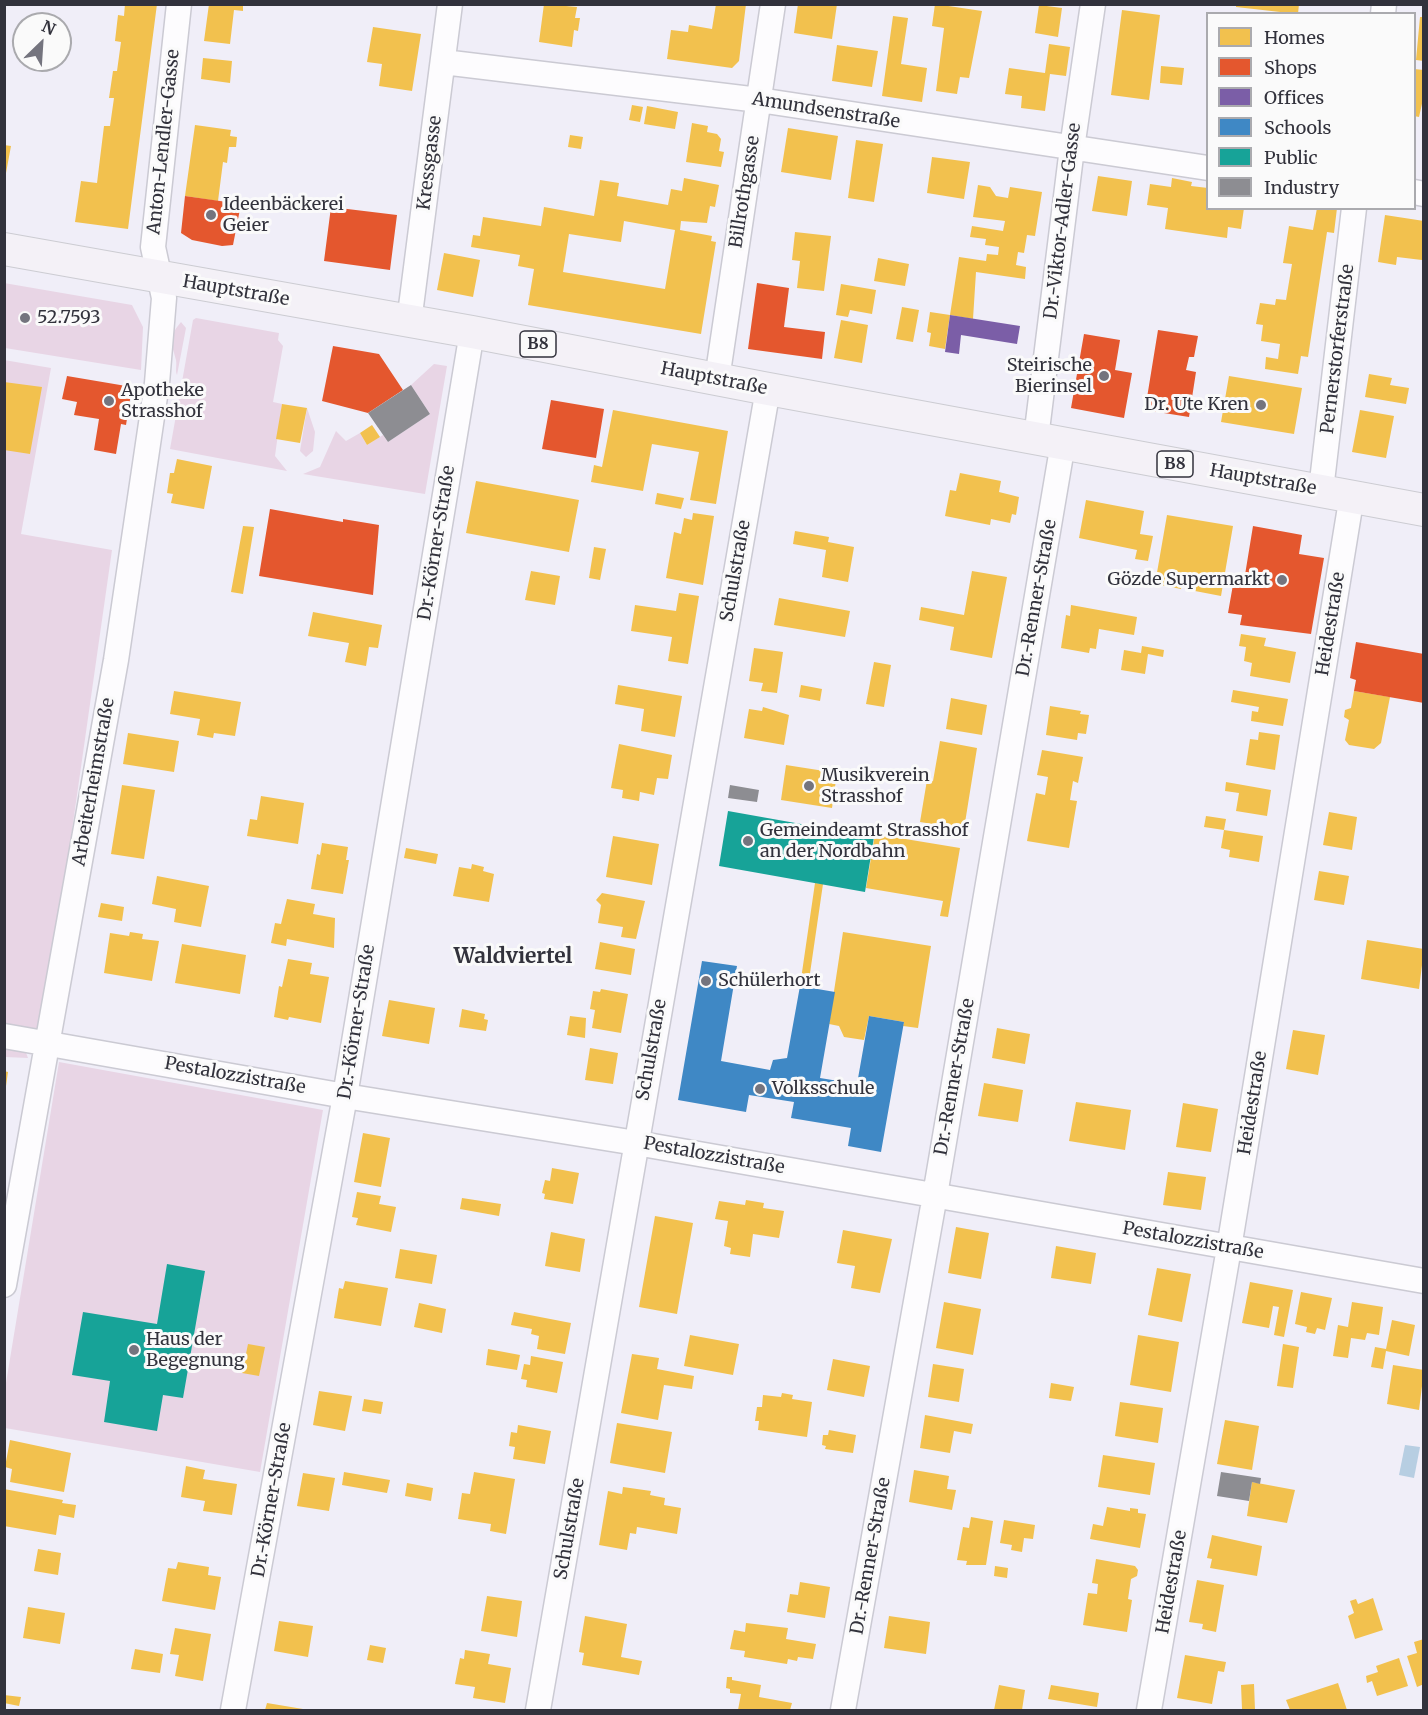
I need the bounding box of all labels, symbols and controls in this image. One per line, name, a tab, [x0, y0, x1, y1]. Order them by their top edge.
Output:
north arrow	[12, 12, 72, 72]
legend	[1206, 12, 1416, 210]
text: N	[39, 16, 59, 39]
text: Homes	[1264, 26, 1325, 49]
street label: Anton-Lendler-Gasse	[144, 48, 184, 236]
text: Shops	[1264, 56, 1317, 79]
text: Offices	[1264, 86, 1324, 109]
street label: Amundsenstraße	[751, 89, 901, 133]
street label: Kressgasse	[413, 114, 447, 212]
text: Schools	[1264, 116, 1331, 139]
street label: Dr.-Viktor-Adler-Gasse	[1040, 122, 1086, 320]
street label: Billrothgasse	[725, 134, 765, 250]
text: Public	[1264, 146, 1318, 169]
text: Industry	[1264, 176, 1339, 199]
place label: Ideenbäckerei Geier	[223, 194, 344, 236]
marker: Ideenbäckerei Geier	[204, 208, 218, 222]
street label: Pernerstorferstraße	[1317, 263, 1359, 435]
street label: Hauptstraße	[181, 271, 291, 311]
place label: 52.7593	[37, 307, 101, 329]
marker: 52.7593	[18, 311, 32, 325]
road number: B8	[520, 331, 556, 357]
place label: Steirische Bierinsel	[1007, 355, 1092, 398]
street label: Hauptstraße	[659, 358, 769, 400]
marker: Steirische Bierinsel	[1097, 369, 1111, 383]
place label: Apotheke Strasshof	[121, 380, 204, 422]
marker: Apotheke Strasshof	[102, 394, 116, 408]
place label: Dr. Ute Kren	[1144, 394, 1249, 416]
marker: Dr. Ute Kren	[1254, 398, 1268, 412]
road number: B8	[1157, 451, 1193, 477]
street label: Hauptstraße	[1208, 460, 1318, 500]
street label: Dr.-Körner-Straße	[414, 464, 460, 622]
street label: Schulstraße	[716, 518, 756, 624]
street label: Dr.-Renner-Straße	[1013, 518, 1061, 678]
place label: Gözde Supermarkt	[1108, 569, 1270, 591]
street label: Heidestraße	[1312, 571, 1350, 677]
marker: Gözde Supermarkt	[1275, 573, 1289, 587]
street label: Arbeiterheimstraße	[69, 696, 119, 868]
place label: Musikverein Strasshof	[821, 765, 930, 808]
marker: Musikverein Strasshof	[802, 779, 816, 793]
place label: Gemeindeamt Strasshof an der Nordbahn	[760, 820, 968, 862]
marker: Gemeindeamt Strasshof an der Nordbahn	[741, 834, 755, 848]
street label: Dr.-Körner-Straße	[334, 943, 380, 1101]
district label: Waldviertel	[454, 944, 572, 970]
place label: Schülerhort	[718, 970, 820, 992]
marker: Schülerhort	[699, 974, 713, 988]
street label: Schulstraße	[632, 997, 672, 1103]
street label: Dr.-Renner-Straße	[931, 997, 979, 1157]
street label: Heidestraße	[1234, 1050, 1272, 1156]
street label: Pestalozzistraße	[163, 1053, 307, 1099]
place label: Volksschule	[772, 1078, 874, 1100]
marker: Volksschule	[753, 1082, 767, 1096]
street label: Pestalozzistraße	[642, 1133, 786, 1179]
street label: Pestalozzistraße	[1121, 1218, 1265, 1264]
place label: Haus der Begegnung	[146, 1329, 245, 1372]
marker: Haus der Begegnung	[127, 1343, 141, 1357]
street label: Dr.-Körner-Straße	[248, 1421, 296, 1579]
street label: Schulstraße	[550, 1476, 590, 1582]
street label: Dr.-Renner-Straße	[847, 1476, 895, 1636]
street label: Heidestraße	[1152, 1529, 1192, 1635]

